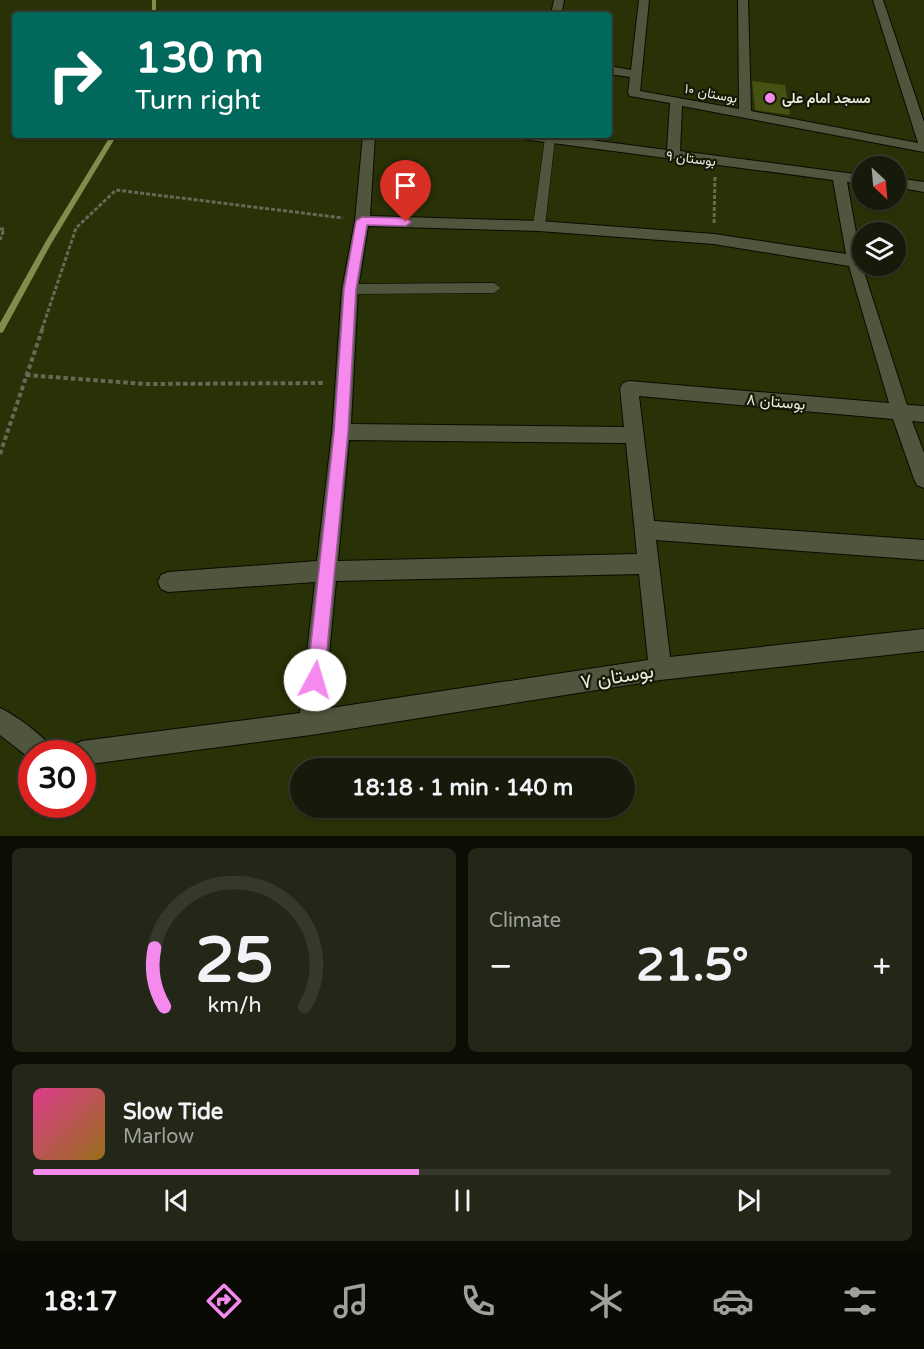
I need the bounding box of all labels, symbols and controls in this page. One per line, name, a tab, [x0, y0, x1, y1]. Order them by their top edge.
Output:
text: 130 m	[135, 33, 264, 84]
icon: right	[36, 36, 114, 114]
street label: بوستان ۱۰	[683, 80, 739, 107]
text: Turn right	[135, 84, 261, 117]
place label: مسجد امام علی	[782, 90, 871, 107]
marker: مسجد امام علی	[763, 91, 777, 105]
street label: بوستان ۹	[665, 147, 717, 170]
north arrow	[852, 156, 906, 210]
map controls	[852, 156, 906, 276]
pin	[380, 160, 431, 222]
icon: arrive	[389, 169, 422, 202]
button: layers	[852, 222, 906, 276]
street label: بوستان ۸	[746, 389, 806, 415]
position arrow	[283, 648, 347, 712]
street label: بوستان ۷	[579, 659, 656, 695]
speed limit sign: 30	[18, 740, 96, 818]
text: 18:18 · 1 min · 140 m	[352, 775, 573, 801]
text: Climate	[489, 909, 561, 933]
text: 25	[195, 924, 273, 999]
text: 21.5°	[636, 939, 749, 993]
text: −	[489, 947, 513, 986]
text: +	[872, 947, 891, 986]
text: km/h	[207, 992, 261, 1018]
text: Slow Tide	[123, 1099, 223, 1125]
text: Marlow	[123, 1125, 194, 1149]
icon: previous	[160, 1184, 193, 1217]
icon: pause	[446, 1184, 479, 1217]
icon: next	[732, 1184, 765, 1217]
icon: directions	[203, 1280, 245, 1322]
icon: music	[330, 1280, 372, 1322]
icon: phone	[457, 1280, 499, 1322]
icon: climate	[585, 1280, 627, 1322]
icon: car	[712, 1280, 754, 1322]
icon: filters	[839, 1280, 881, 1322]
text: 18:17	[43, 1285, 118, 1318]

